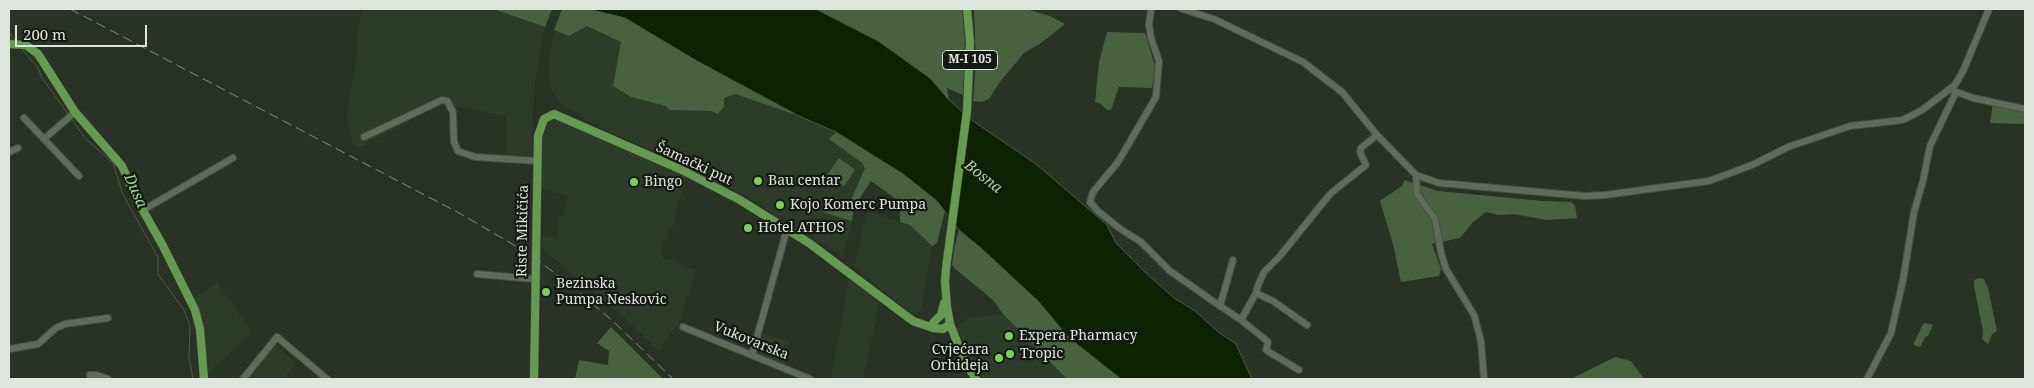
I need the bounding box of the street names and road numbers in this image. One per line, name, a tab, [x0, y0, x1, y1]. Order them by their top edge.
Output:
road number: M-I 105	[942, 50, 998, 70]
street label: Šamački put	[653, 139, 735, 189]
street label: Riste Mikičića	[514, 185, 532, 277]
street label: Vukovarska	[711, 318, 791, 364]

